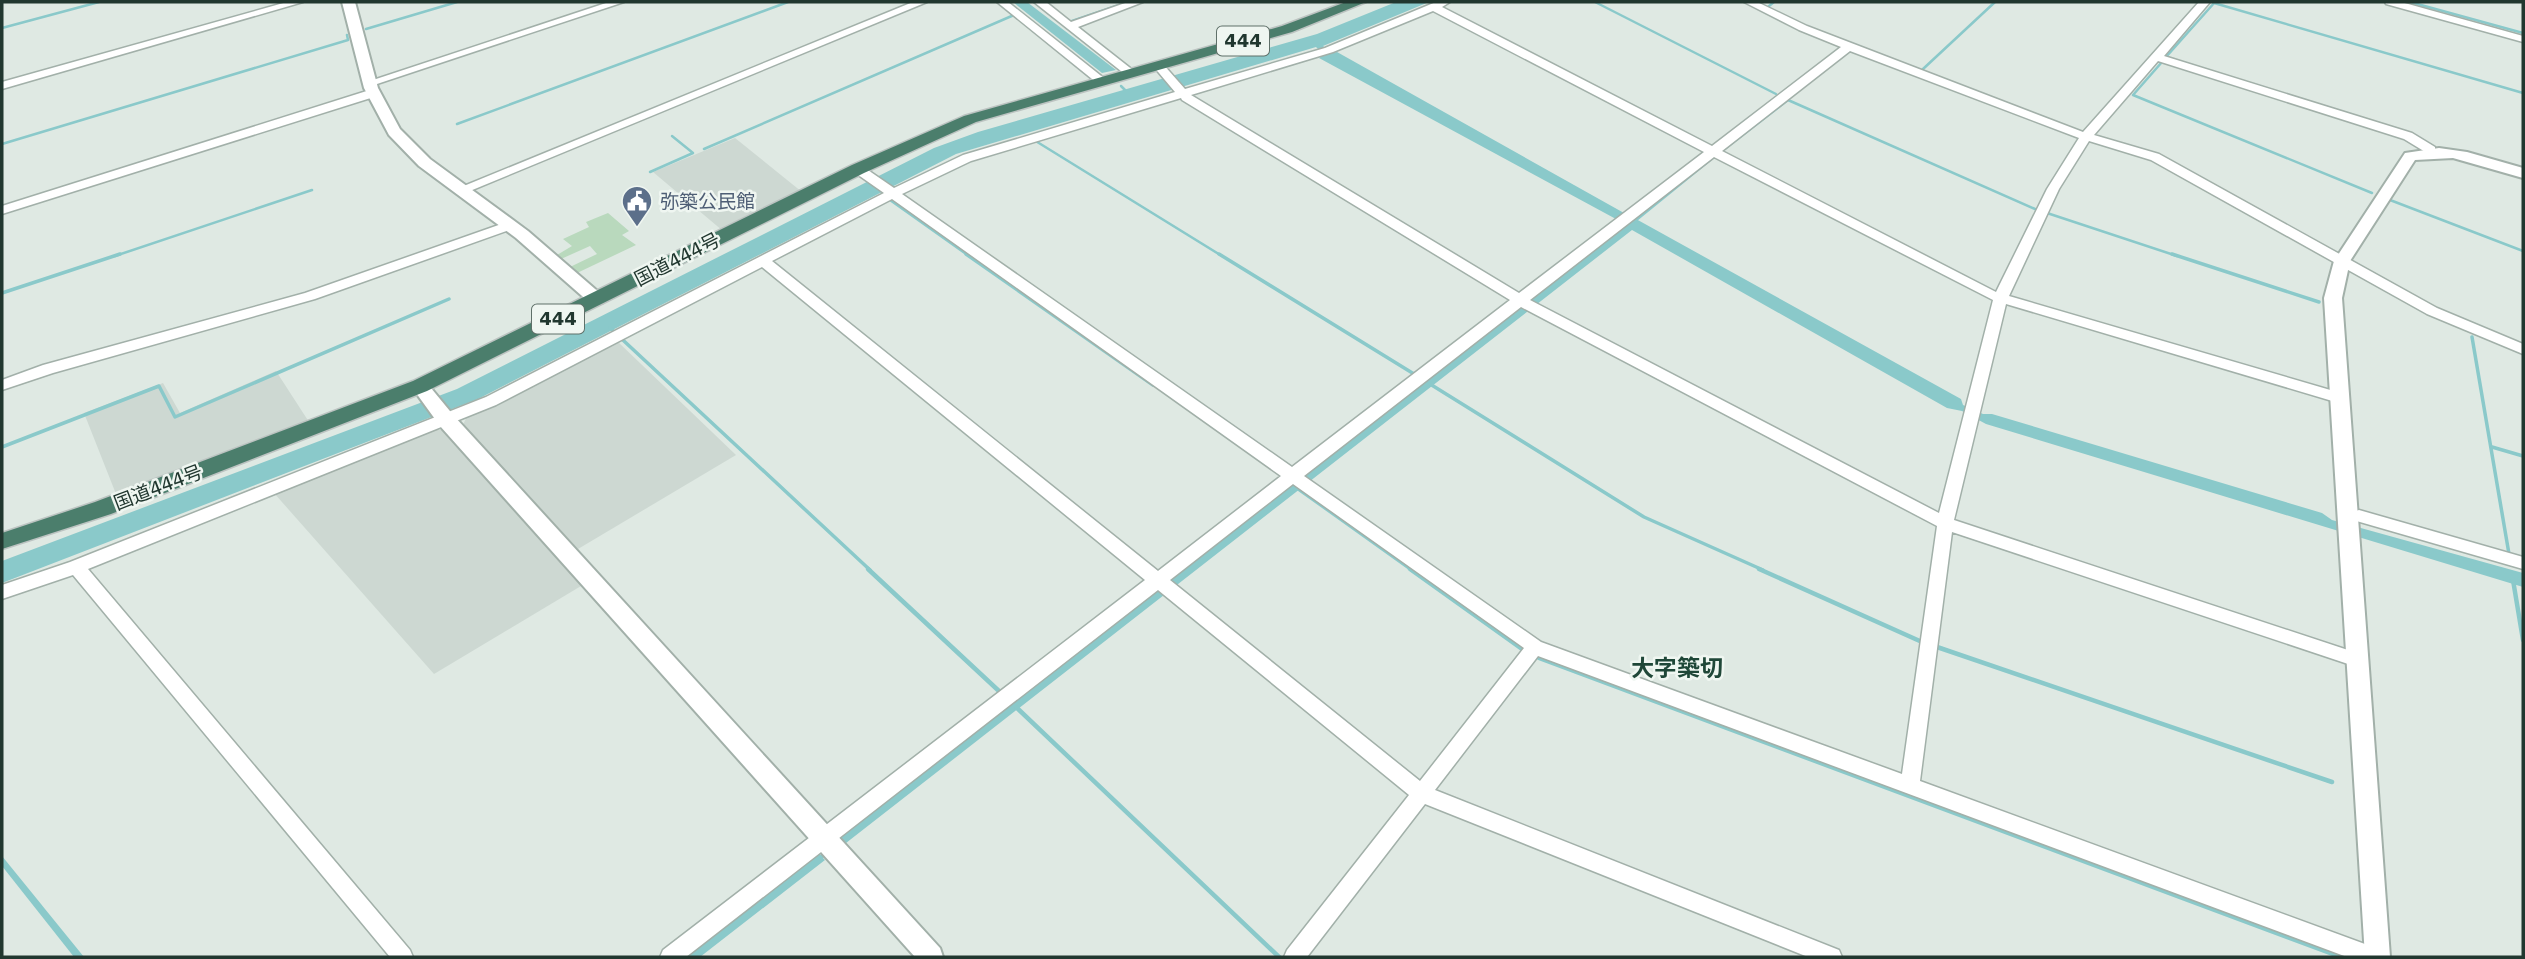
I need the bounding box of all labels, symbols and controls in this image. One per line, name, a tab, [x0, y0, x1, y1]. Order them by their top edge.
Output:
road number: 444	[1217, 26, 1269, 56]
public building icon: 弥築公民館	[620, 184, 654, 228]
place label: 弥築公民館	[660, 190, 755, 212]
street label: 国道444号	[630, 228, 724, 290]
road number: 444	[532, 304, 584, 334]
street label: 国道444号	[111, 460, 205, 514]
district label: 大字築切	[1631, 655, 1723, 681]

